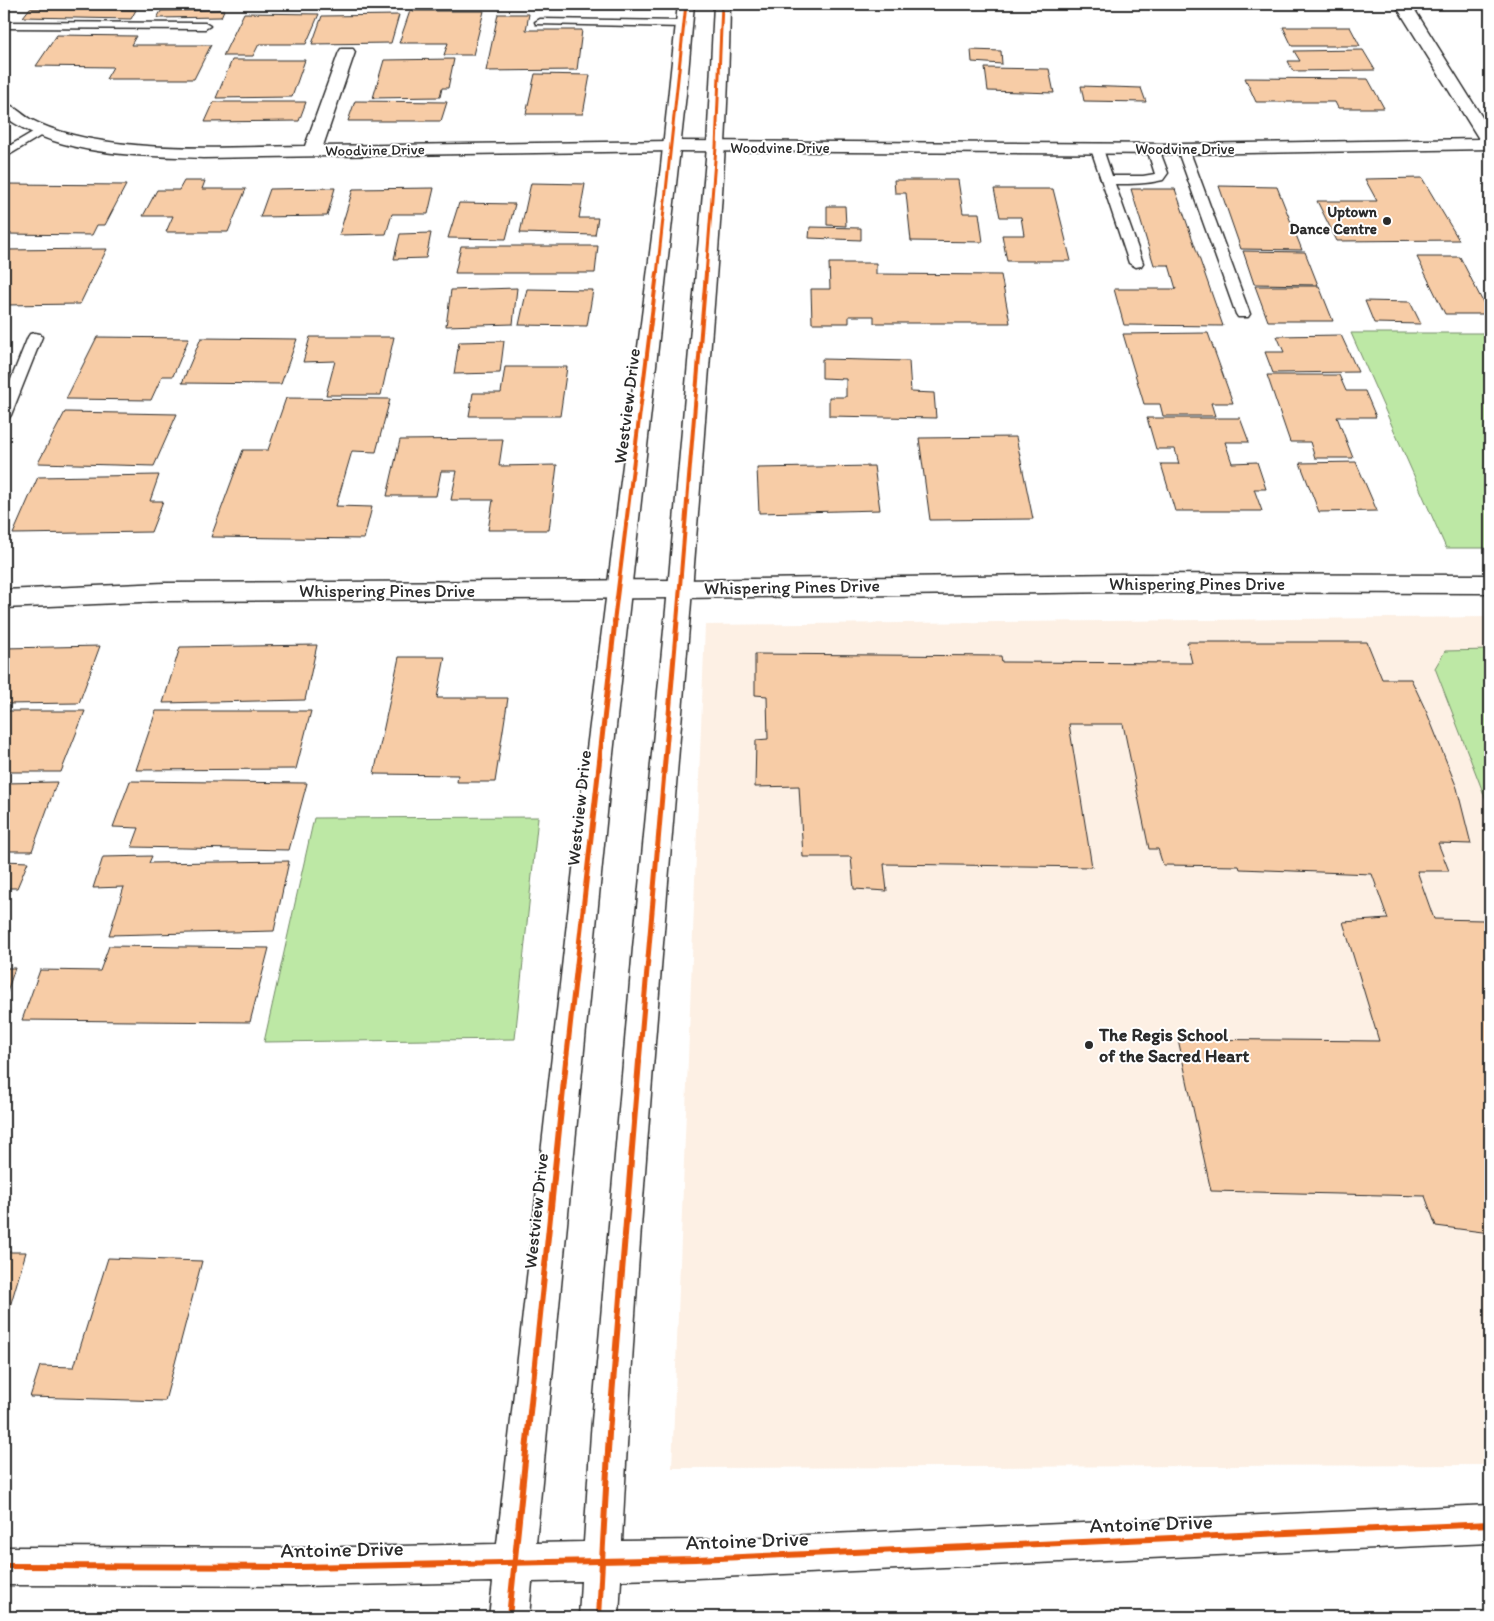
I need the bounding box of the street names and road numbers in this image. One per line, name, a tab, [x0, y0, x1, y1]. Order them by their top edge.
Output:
street label: Woodvine Drive	[730, 139, 830, 157]
street label: Woodvine Drive	[325, 140, 425, 160]
street label: Woodvine Drive	[1135, 140, 1235, 158]
street label: Westview Drive	[609, 347, 645, 465]
street label: Whispering Pines Drive	[1109, 573, 1285, 595]
street label: Whispering Pines Drive	[704, 574, 880, 600]
street label: Whispering Pines Drive	[299, 580, 475, 602]
street label: Westview Drive	[562, 749, 596, 867]
street label: Westview Drive	[519, 1152, 553, 1270]
street label: Antoine Drive	[1089, 1508, 1213, 1538]
street label: Antoine Drive	[685, 1525, 809, 1555]
street label: Antoine Drive	[280, 1535, 404, 1563]

